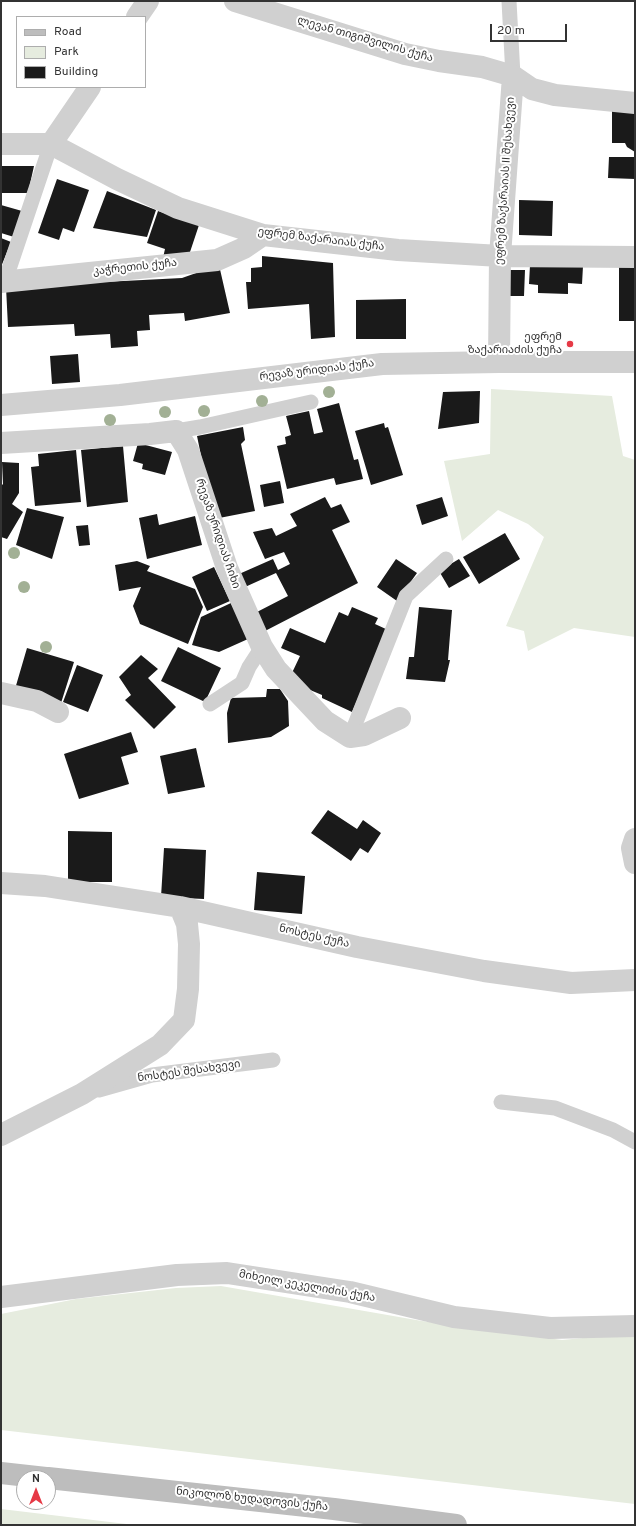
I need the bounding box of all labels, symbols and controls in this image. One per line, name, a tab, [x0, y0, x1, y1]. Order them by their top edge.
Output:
street label: ლევან თიგიშვილის ქუჩა	[296, 14, 434, 66]
legend	[16, 16, 146, 88]
scale bar	[492, 16, 569, 42]
text: 20 m	[497, 23, 525, 39]
text: Road	[54, 24, 82, 40]
text: Park	[54, 44, 79, 60]
text: Building	[54, 64, 98, 80]
street label: ეფრემ ზაქარაიას II შესახვევი	[494, 97, 518, 265]
street label: ეფრემ ზაქარაიას ქუჩა	[257, 226, 385, 254]
street label: კაჭრეთის ქუჩა	[92, 257, 178, 279]
place label: ეფრემ ზაქარიაძის ქუჩა	[468, 331, 562, 357]
marker: ეფრემ ზაქარიაძის ქუჩა	[565, 339, 575, 349]
street label: რევაზ ურიდიას ქუჩა	[259, 357, 375, 385]
street label: რევაზ ურიდიას ჩიხი	[192, 477, 242, 591]
street label: ნოსტეს ქუჩა	[277, 922, 351, 952]
street label: ნოსტეს შესახვევი	[137, 1058, 241, 1086]
street label: მიხეილ კეკელიძის ქუჩა	[238, 1268, 376, 1306]
north arrow	[16, 1470, 56, 1510]
text: N	[32, 1472, 40, 1486]
street label: ნიკოლოზ ხუდადოვის ქუჩა	[175, 1485, 329, 1515]

